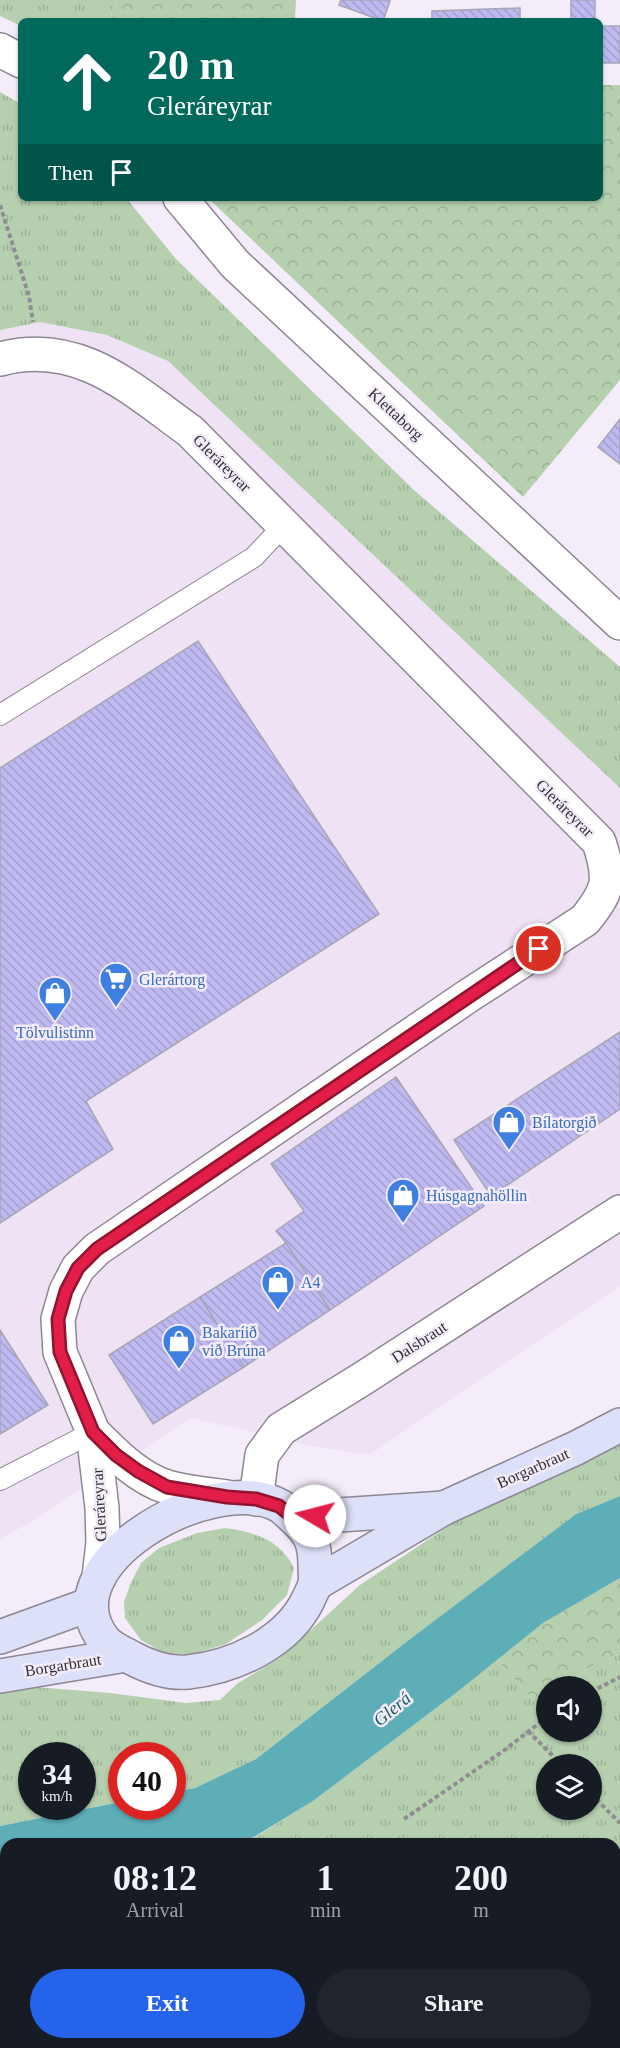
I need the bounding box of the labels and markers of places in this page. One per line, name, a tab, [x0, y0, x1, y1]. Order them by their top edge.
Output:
pin	[513, 923, 564, 974]
supermarket icon: Glerártorg	[98, 961, 134, 1008]
place label: Glerártorg	[139, 971, 205, 989]
shop icon: Tölvulistinn	[37, 975, 73, 1022]
place label: Tölvulistinn	[16, 1024, 94, 1041]
shop icon: Bílatorgið	[491, 1104, 527, 1151]
place label: Bílatorgið	[532, 1114, 597, 1132]
shop icon: Húsgagnahöllin	[385, 1177, 421, 1224]
place label: Húsgagnahöllin	[426, 1187, 527, 1205]
shop icon: A4	[260, 1264, 296, 1311]
place label: A4	[301, 1274, 321, 1291]
shop icon: Bakaríið við Brúna	[161, 1323, 197, 1370]
place label: Bakaríið við Brúna	[202, 1324, 266, 1359]

